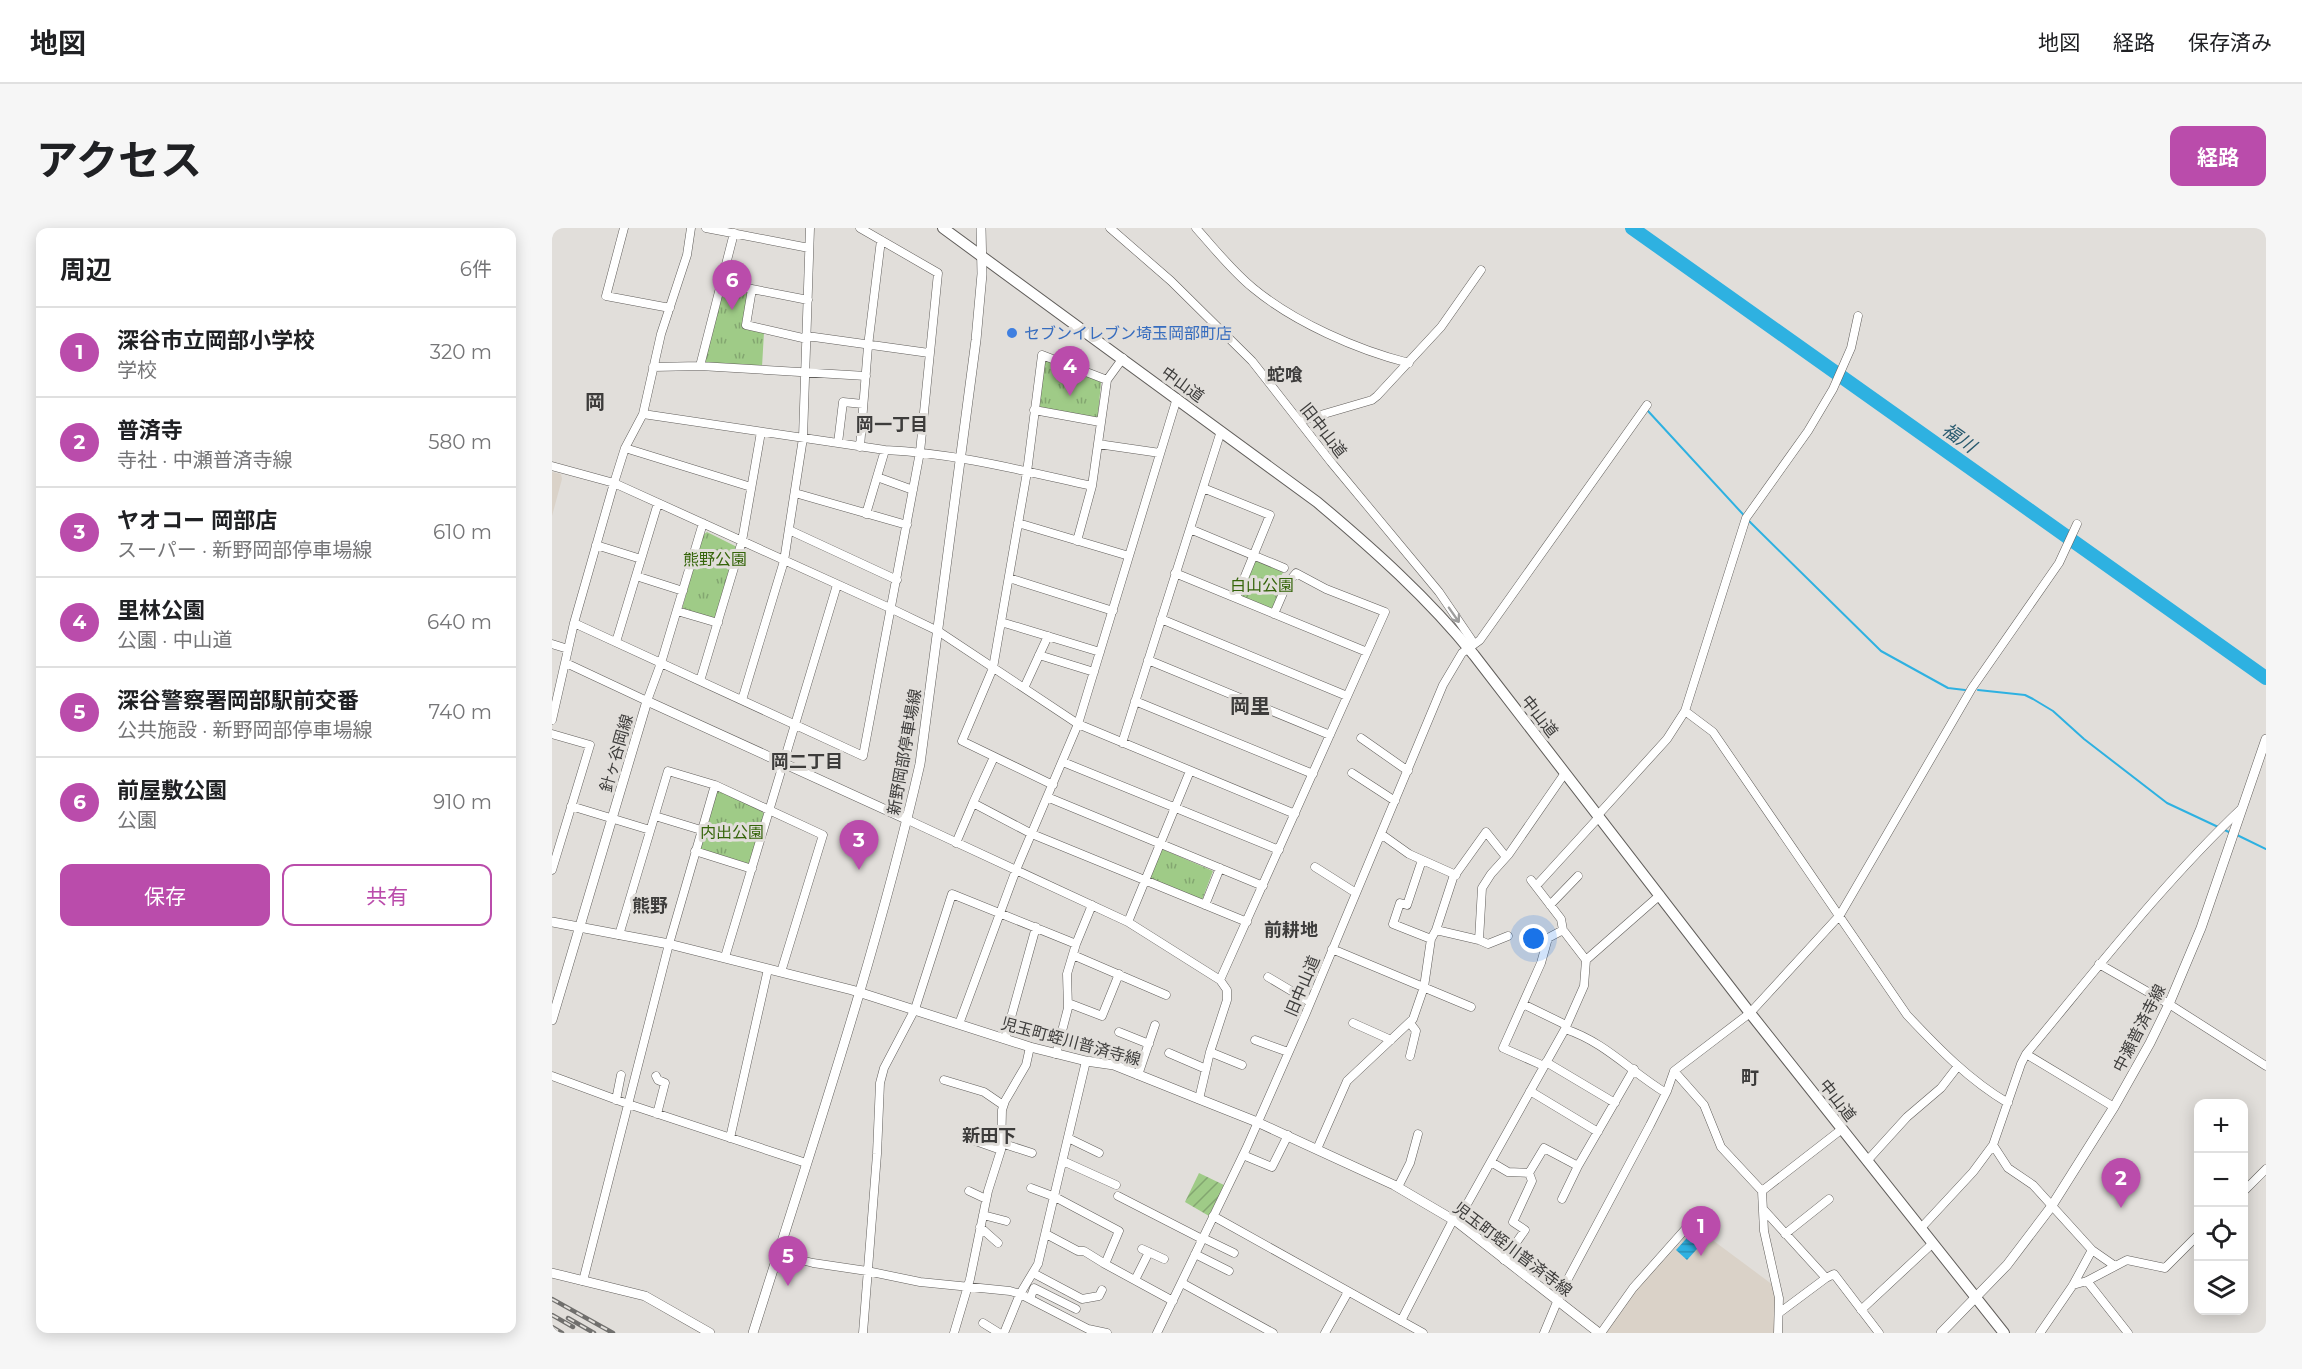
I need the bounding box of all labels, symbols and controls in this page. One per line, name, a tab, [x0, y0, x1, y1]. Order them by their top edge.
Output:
text: 地図	[30, 26, 86, 60]
text: 地図	[2038, 30, 2080, 55]
text: 経路	[2113, 30, 2155, 55]
text: 保存済み	[2188, 30, 2272, 55]
button: 経路	[2170, 126, 2266, 186]
text: アクセス	[36, 134, 202, 186]
text: 周辺	[60, 254, 112, 286]
text: 6件	[460, 257, 492, 281]
pin: 6	[712, 260, 752, 310]
place label: セブンイレブン埼玉岡部町店	[1024, 324, 1232, 343]
marker: セブンイレブン埼玉岡部町店	[1005, 326, 1019, 340]
text: 深谷市立岡部小学校	[117, 327, 315, 354]
text: 1	[76, 340, 83, 364]
text: 320 m	[430, 340, 492, 364]
pin: 4	[1050, 346, 1090, 396]
text: 学校	[117, 358, 157, 382]
street label: 中山道	[1158, 363, 1208, 406]
district label: 蛇喰	[1267, 364, 1303, 386]
district label: 岡	[585, 390, 605, 414]
street label: 旧中山道	[1296, 399, 1351, 461]
district label: 岡一丁目	[856, 414, 928, 436]
text: 普済寺	[117, 417, 183, 444]
water label: 福川	[1938, 419, 1982, 458]
text: 2	[74, 430, 85, 454]
text: 580 m	[428, 430, 492, 454]
text: 寺社 · 中瀬普済寺線	[117, 448, 293, 472]
text: ヤオコー 岡部店	[117, 507, 277, 534]
text: 3	[74, 520, 85, 544]
text: 610 m	[433, 520, 492, 544]
text: スーパー · 新野岡部停車場線	[117, 538, 372, 562]
park label: 熊野公園	[683, 550, 747, 569]
park label: 白山公園	[1230, 576, 1294, 595]
text: 里林公園	[117, 597, 205, 624]
one-way arrow	[1448, 606, 1460, 623]
text: 4	[73, 610, 86, 634]
text: 640 m	[427, 610, 492, 634]
text: 公園 · 中山道	[117, 628, 233, 652]
text: 深谷警察署岡部駅前交番	[117, 687, 359, 714]
street label: 新野岡部停車場線	[884, 687, 925, 817]
street label: 中山道	[1517, 692, 1562, 741]
district label: 岡里	[1230, 694, 1270, 718]
text: 5	[74, 700, 85, 724]
text: 740 m	[429, 700, 492, 724]
street label: 針ヶ谷岡線	[596, 712, 637, 794]
text: 公共施設 · 新野岡部停車場線	[117, 718, 373, 742]
district label: 岡二丁目	[771, 751, 843, 773]
text: 前屋敷公園	[117, 777, 227, 804]
text: 6	[73, 790, 86, 814]
text: 910 m	[433, 790, 492, 814]
text: 公園	[117, 808, 157, 832]
pin: 3	[840, 820, 878, 870]
park label: 内出公園	[700, 823, 764, 842]
button: 保存	[60, 864, 270, 926]
button: 共有	[282, 864, 492, 926]
district label: 熊野	[632, 895, 668, 917]
district label: 前耕地	[1264, 919, 1318, 941]
your location	[1519, 924, 1548, 953]
street label: 旧中山道	[1281, 953, 1324, 1019]
street label: 中瀬普済寺線	[2109, 981, 2170, 1075]
street label: 児玉町蛭川普済寺線	[999, 1014, 1143, 1069]
district label: 町	[1741, 1067, 1759, 1089]
street label: 中山道	[1815, 1076, 1860, 1125]
map controls	[2194, 1099, 2248, 1315]
button: +	[2194, 1099, 2248, 1153]
district label: 新田下	[962, 1125, 1016, 1147]
button: −	[2194, 1153, 2248, 1207]
pin: 2	[2102, 1158, 2140, 1208]
street label: 児玉町蛭川普済寺線	[1449, 1198, 1576, 1300]
pin: 1	[1682, 1206, 1720, 1256]
button: locate	[2194, 1207, 2248, 1261]
pin: 5	[768, 1236, 808, 1286]
button: layers	[2194, 1261, 2248, 1315]

